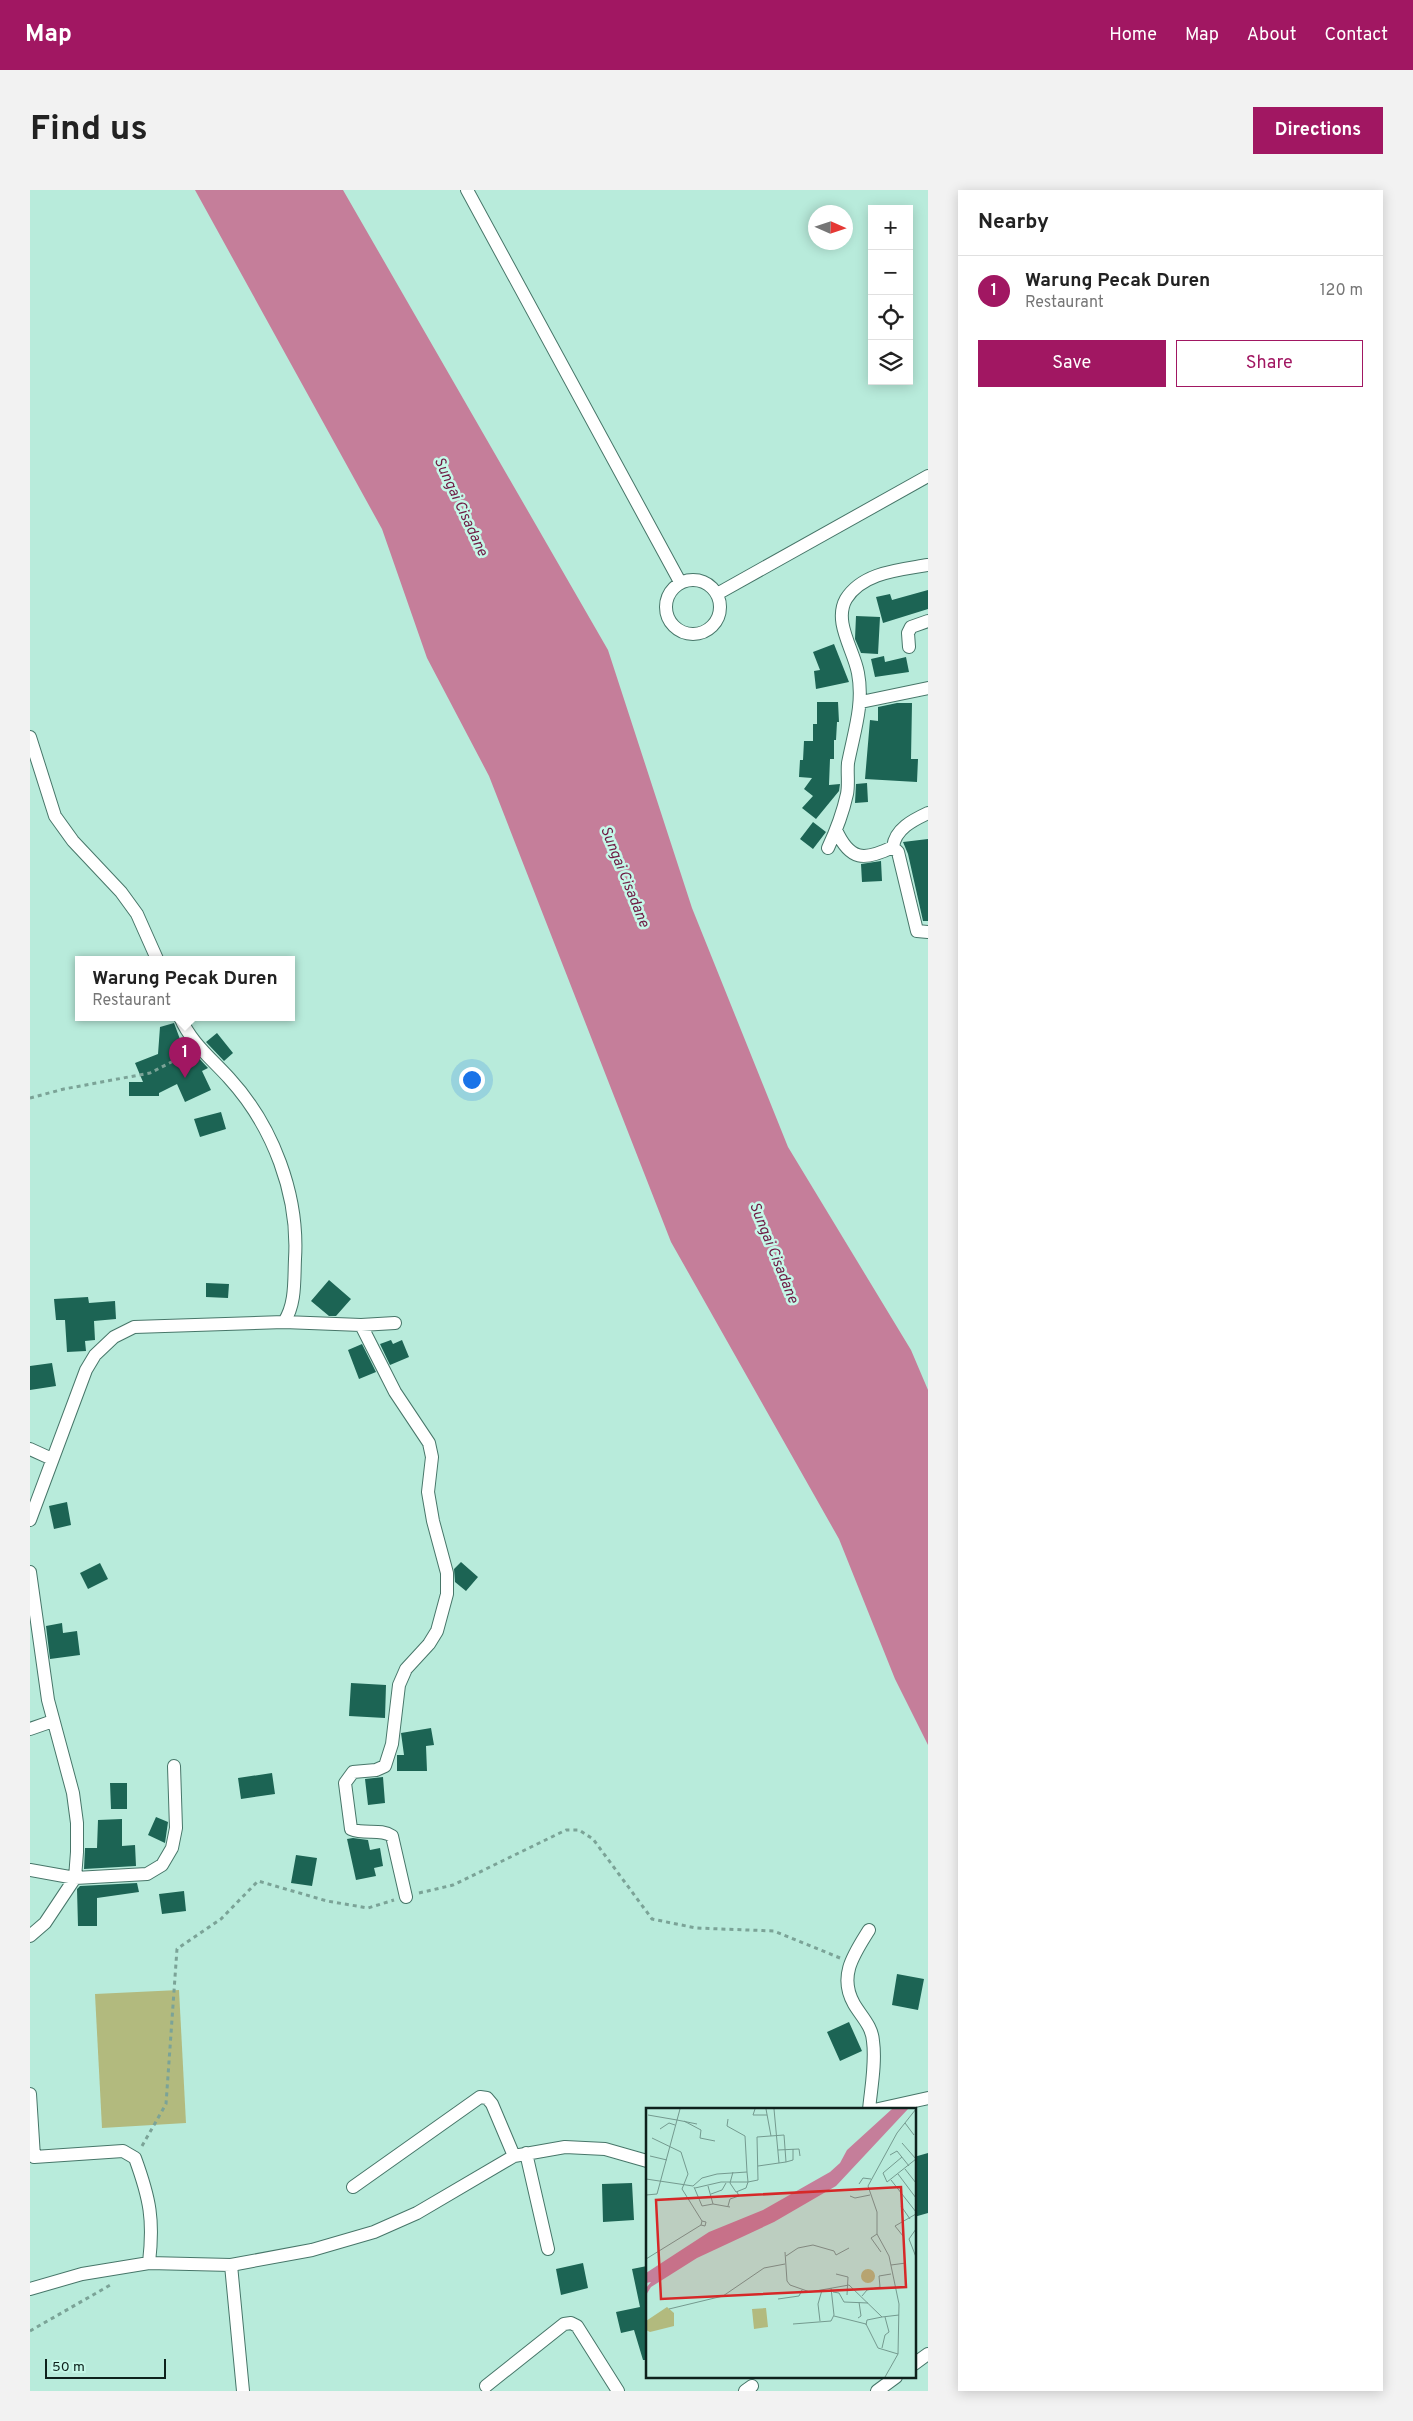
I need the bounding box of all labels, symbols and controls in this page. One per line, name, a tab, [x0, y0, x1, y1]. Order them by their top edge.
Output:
text: Map	[25, 20, 72, 50]
text: Home	[1109, 24, 1157, 47]
text: Map	[1185, 24, 1219, 47]
text: About	[1247, 24, 1296, 47]
text: Contact	[1324, 24, 1388, 47]
button: Directions	[1253, 107, 1383, 154]
text: Find us	[30, 108, 148, 152]
north arrow	[808, 205, 853, 250]
map controls	[868, 205, 913, 385]
button: +	[868, 205, 913, 250]
text: Nearby	[978, 209, 1049, 236]
button: −	[868, 250, 913, 295]
text: Warung Pecak Duren	[1025, 269, 1210, 293]
text: 1	[991, 281, 997, 301]
text: 120 m	[1320, 281, 1363, 301]
text: Restaurant	[1025, 293, 1104, 313]
button: locate	[868, 295, 913, 340]
button: layers	[868, 340, 913, 385]
button: Save	[978, 340, 1166, 387]
button: Share	[1176, 340, 1363, 387]
water label: Sungai Cisadane	[429, 454, 491, 560]
water label: Sungai Cisadane	[595, 824, 653, 931]
popup	[75, 956, 295, 1021]
text: Warung Pecak Duren	[92, 967, 278, 991]
text: Restaurant	[92, 991, 171, 1011]
pin: 1	[169, 1037, 201, 1078]
your location	[459, 1067, 485, 1093]
water label: Sungai Cisadane	[744, 1200, 802, 1307]
inset map	[646, 2108, 916, 2378]
scale bar	[45, 2356, 166, 2379]
text: 50 m	[52, 2359, 85, 2376]

